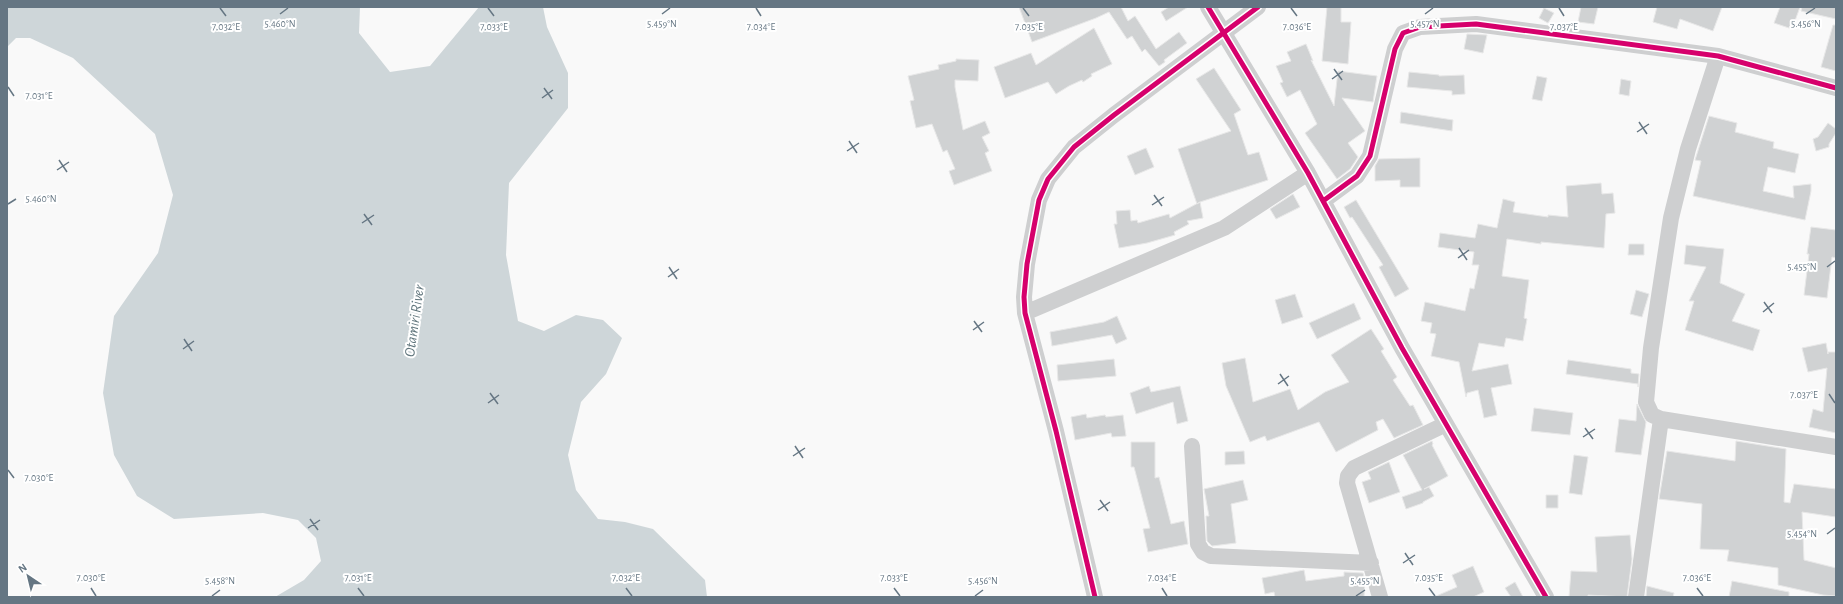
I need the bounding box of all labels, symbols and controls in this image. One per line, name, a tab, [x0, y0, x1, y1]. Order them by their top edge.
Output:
text: 5.460°N	[264, 19, 296, 29]
text: 5.459°N	[647, 19, 677, 29]
text: 5.457°N	[1410, 19, 1440, 29]
text: 5.456°N	[1791, 19, 1821, 29]
text: 7.032°E	[212, 22, 240, 32]
text: 7.033°E	[480, 22, 508, 32]
text: 7.034°E	[747, 22, 775, 32]
text: 7.035°E	[1015, 22, 1043, 32]
text: 7.036°E	[1283, 22, 1311, 32]
text: 7.037°E	[1550, 22, 1578, 32]
text: 7.031°E	[25, 91, 53, 101]
text: 5.460°N	[25, 194, 57, 204]
text: 5.455°N	[1787, 262, 1817, 272]
water label: Otamiri River	[402, 283, 427, 358]
text: 7.037°E	[1790, 390, 1818, 400]
text: 7.030°E	[25, 473, 54, 483]
text: 5.454°N	[1787, 529, 1817, 539]
north arrow	[8, 556, 48, 596]
text: N	[16, 562, 29, 575]
text: 7.030°E	[77, 573, 106, 583]
text: 7.031°E	[344, 573, 372, 583]
text: 7.032°E	[612, 573, 640, 583]
text: 7.033°E	[880, 573, 908, 583]
text: 7.034°E	[1148, 573, 1176, 583]
text: 7.035°E	[1415, 573, 1443, 583]
text: 7.036°E	[1683, 573, 1711, 583]
text: 5.458°N	[205, 576, 235, 586]
text: 5.456°N	[968, 576, 998, 586]
text: 5.455°N	[1350, 576, 1380, 586]

